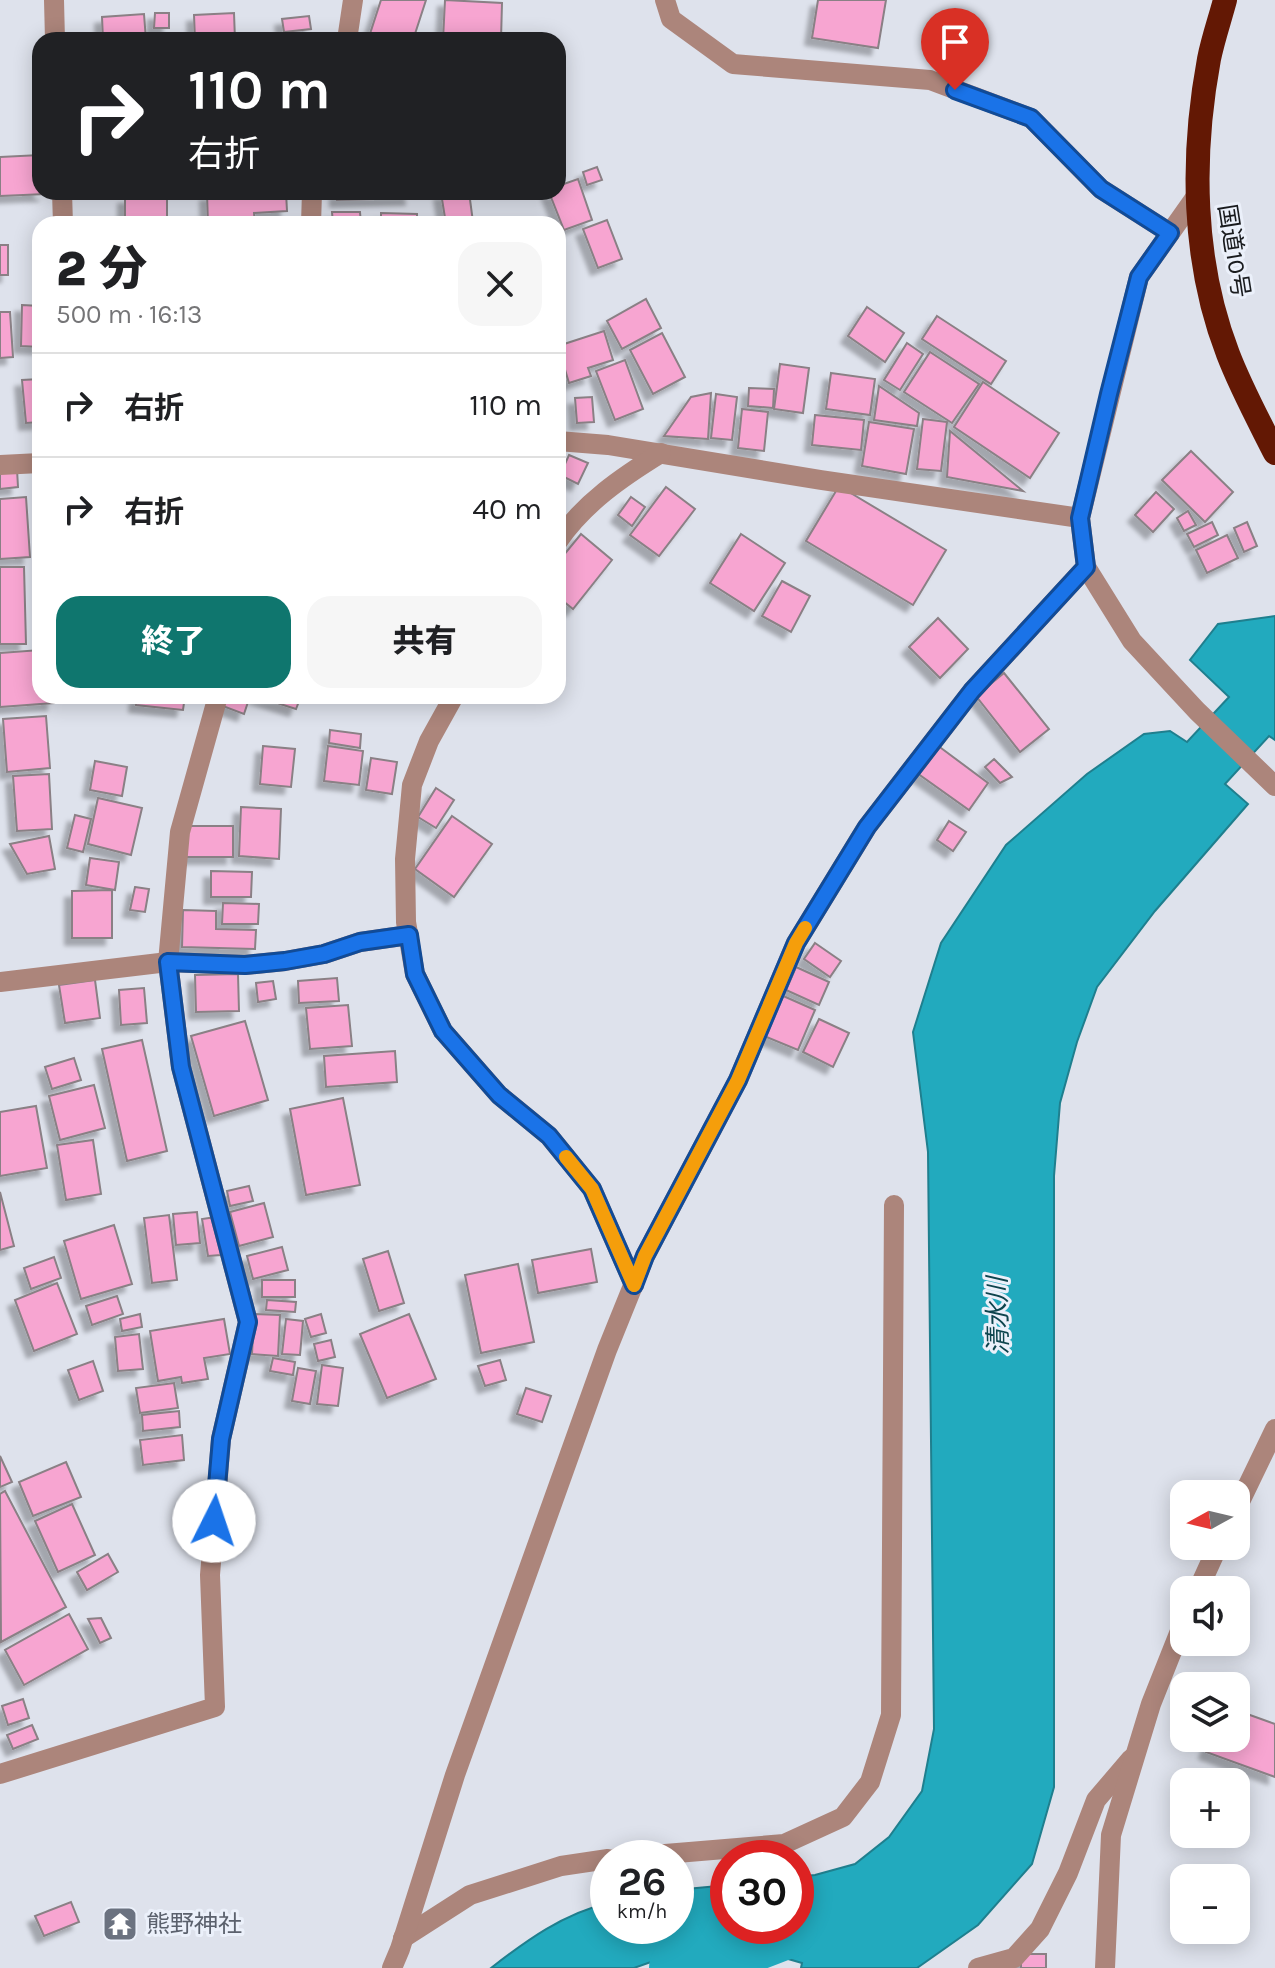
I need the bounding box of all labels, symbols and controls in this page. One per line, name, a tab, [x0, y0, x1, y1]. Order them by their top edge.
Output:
pin	[921, 8, 989, 90]
icon: arrive	[933, 20, 977, 64]
text: 110 m	[188, 57, 331, 122]
icon: right	[56, 64, 160, 168]
text: 右折	[188, 133, 260, 175]
street label: 国道10号	[1213, 202, 1255, 300]
text: 2 分	[56, 241, 147, 297]
button: close	[458, 242, 542, 326]
text: 500 m · 16:13	[56, 299, 202, 330]
icon: right	[56, 383, 100, 427]
text: 110 m	[469, 387, 542, 423]
text: 右折	[124, 390, 184, 426]
icon: right	[56, 487, 100, 531]
text: 40 m	[472, 491, 542, 527]
text: 右折	[124, 494, 184, 530]
button: 終了	[56, 596, 291, 688]
button: 共有	[307, 596, 542, 688]
water label: 清水川	[982, 1274, 1014, 1355]
position arrow	[172, 1479, 256, 1563]
north arrow	[1170, 1480, 1250, 1560]
map controls	[1170, 1480, 1250, 1944]
button: sound	[1170, 1576, 1250, 1656]
button: layers	[1170, 1672, 1250, 1752]
button: +	[1170, 1768, 1250, 1848]
speed limit sign: 30	[710, 1840, 814, 1944]
text: 26	[618, 1858, 666, 1905]
button: −	[1170, 1864, 1250, 1944]
text: km/h	[617, 1900, 667, 1923]
temple icon: 熊野神社	[101, 1905, 139, 1943]
place label: 熊野神社	[146, 1910, 242, 1938]

